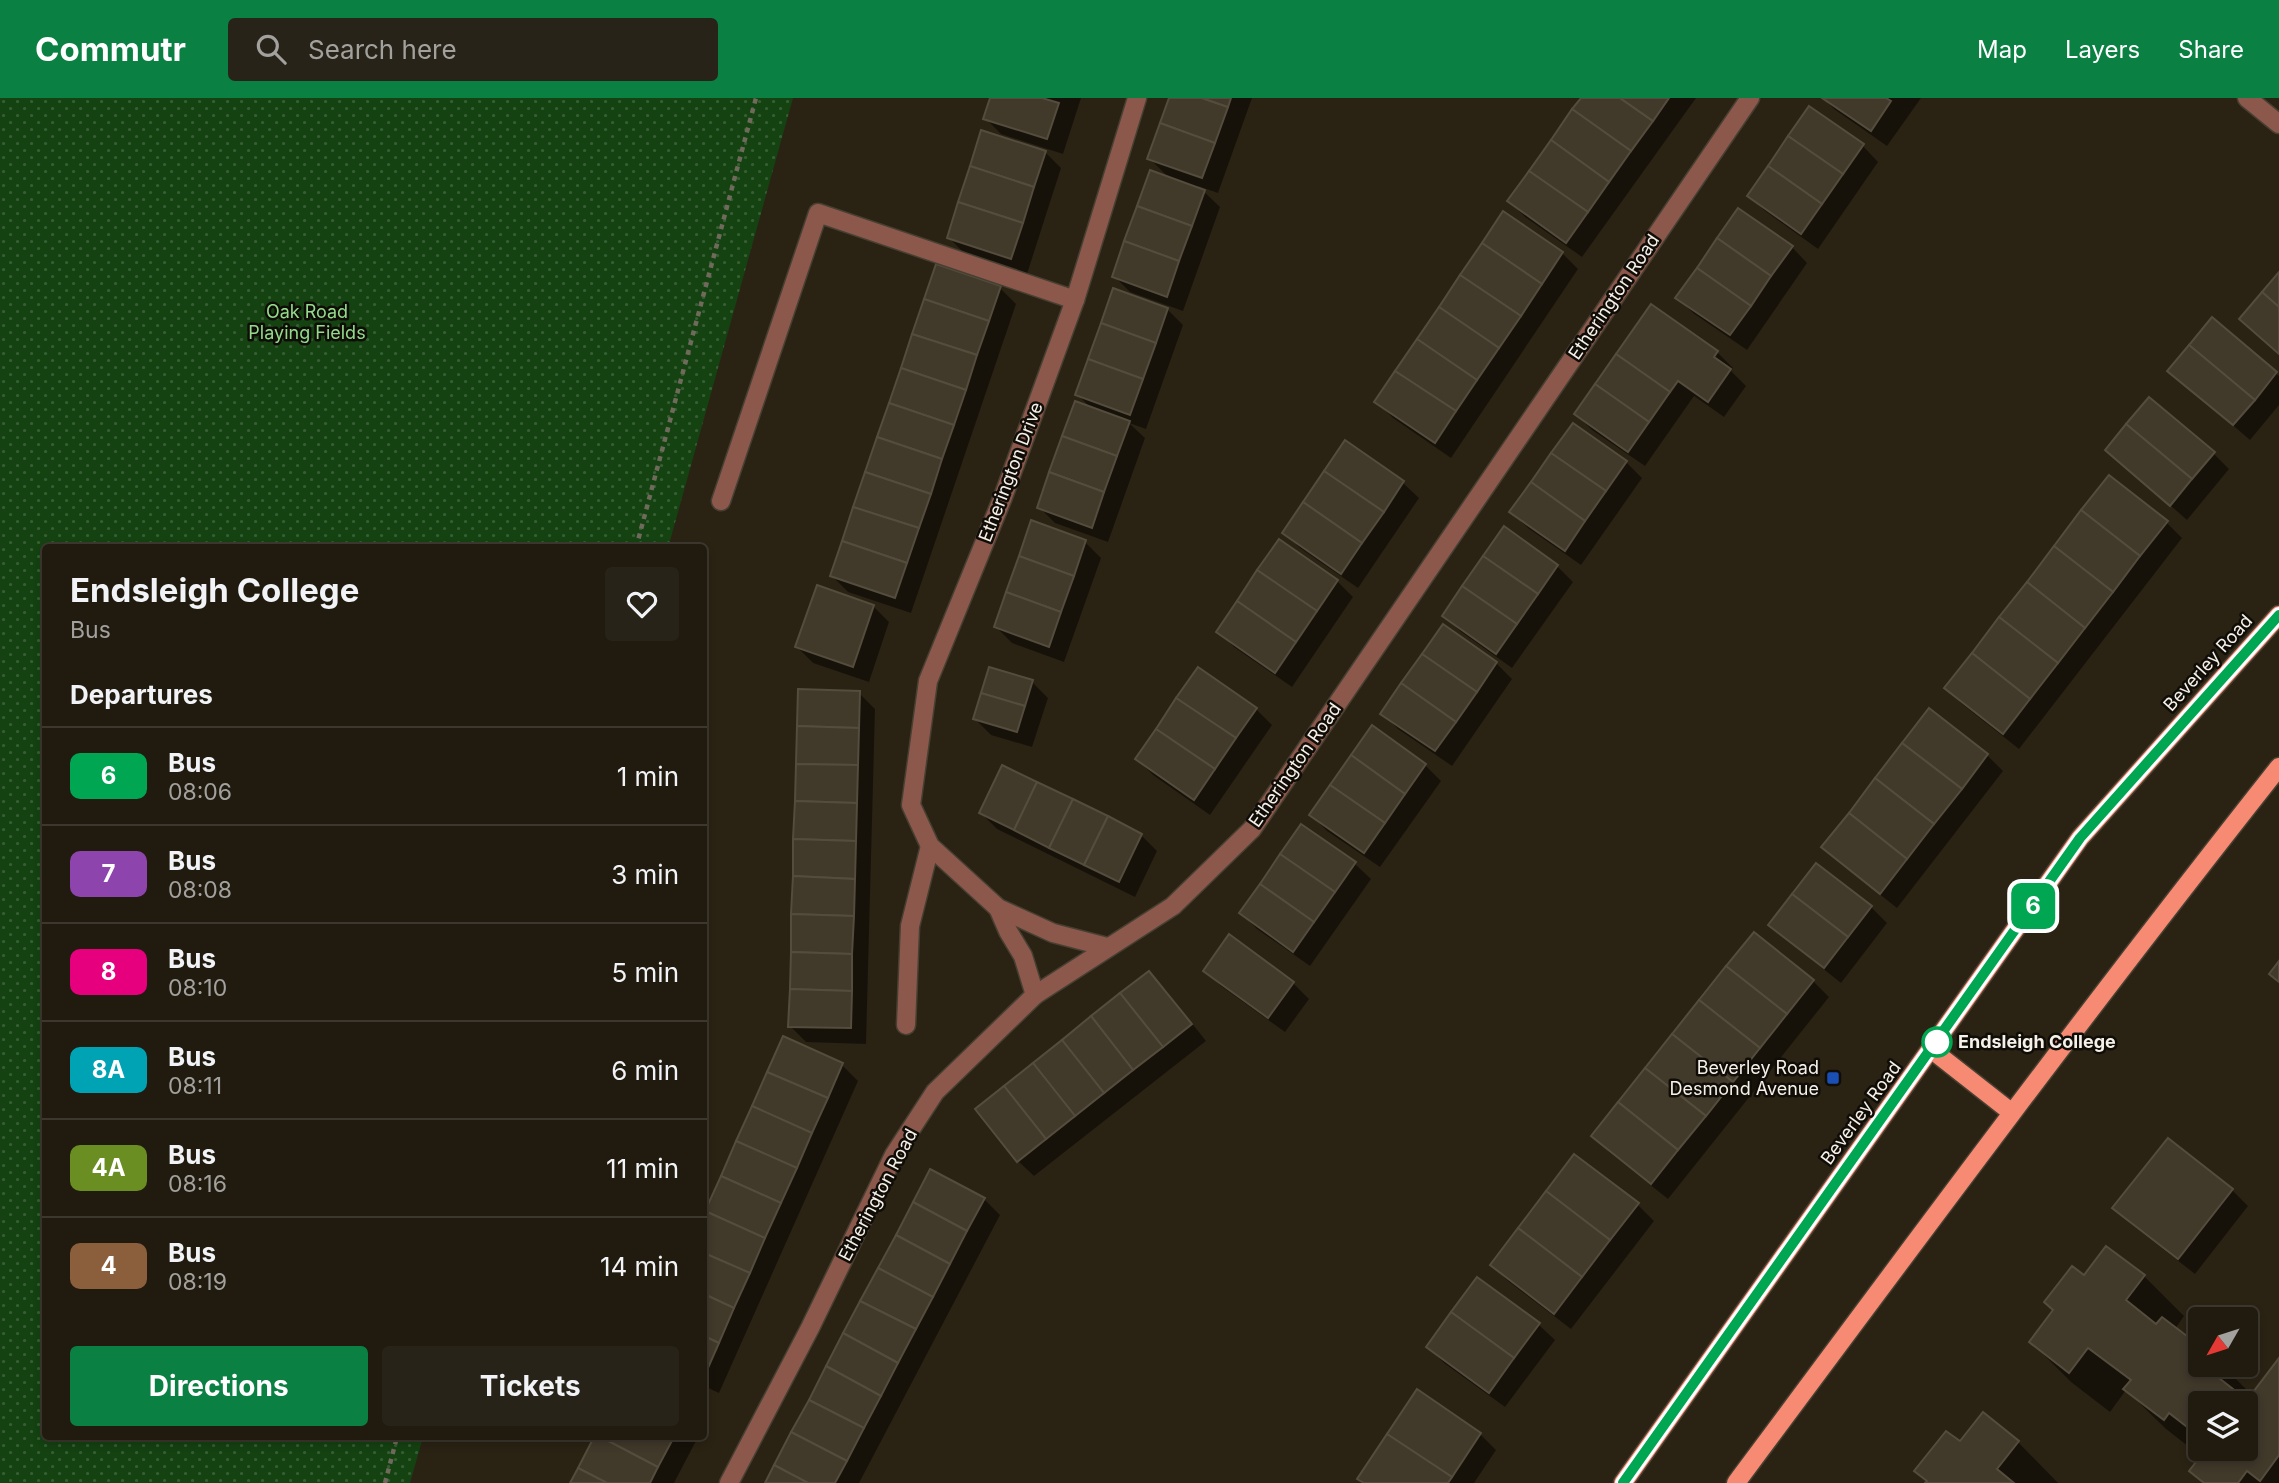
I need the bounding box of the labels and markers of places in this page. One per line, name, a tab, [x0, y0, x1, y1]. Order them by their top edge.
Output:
marker: Endsleigh College	[1922, 1027, 1952, 1057]
place label: Endsleigh College	[1958, 1031, 2116, 1052]
place label: Beverley Road Desmond Avenue	[1670, 1057, 1819, 1099]
marker: Beverley Road Desmond Avenue	[1825, 1070, 1841, 1086]

